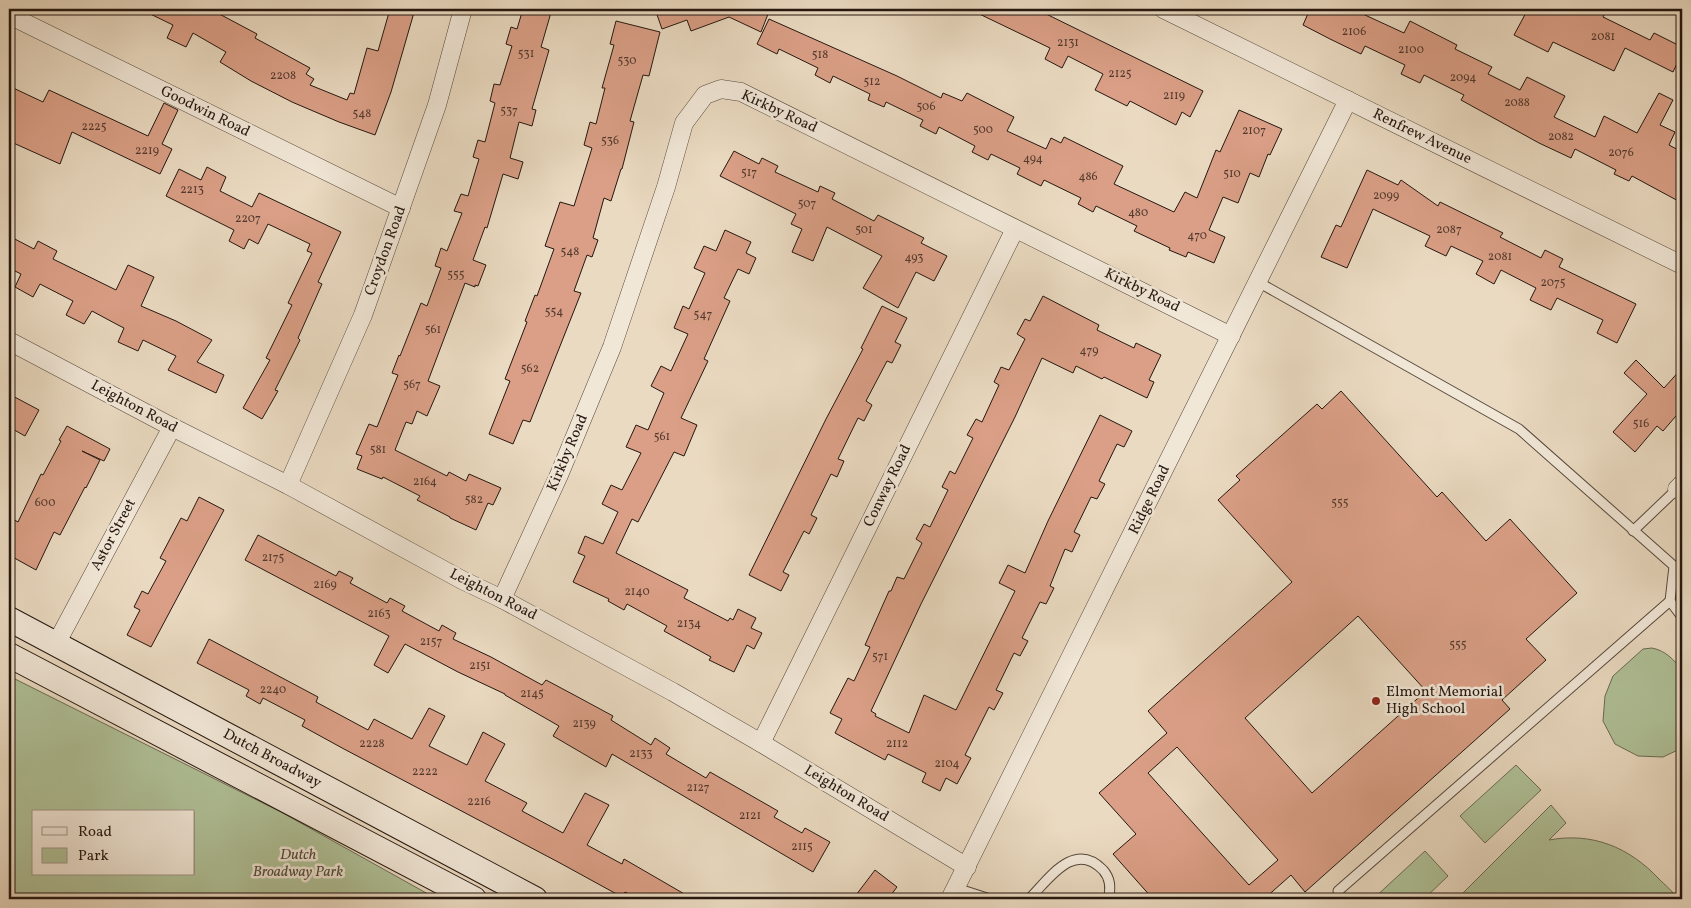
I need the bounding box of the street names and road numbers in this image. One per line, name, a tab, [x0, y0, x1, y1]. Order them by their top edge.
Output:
street label: Goodwin Road	[157, 81, 253, 143]
street label: Kirkby Road	[738, 85, 820, 139]
street label: Renfrew Avenue	[1369, 104, 1475, 170]
street label: Croydon Road	[360, 203, 412, 299]
street label: Kirkby Road	[1101, 264, 1183, 318]
street label: Leighton Road	[87, 375, 181, 439]
street label: Kirkby Road	[542, 411, 594, 495]
street label: Conway Road	[859, 441, 917, 531]
street label: Ridge Road	[1124, 462, 1176, 538]
street label: Astor Street	[86, 495, 142, 575]
street label: Leighton Road	[446, 564, 540, 626]
street label: Dutch Broadway	[219, 724, 325, 794]
street label: Leighton Road	[800, 760, 892, 828]

